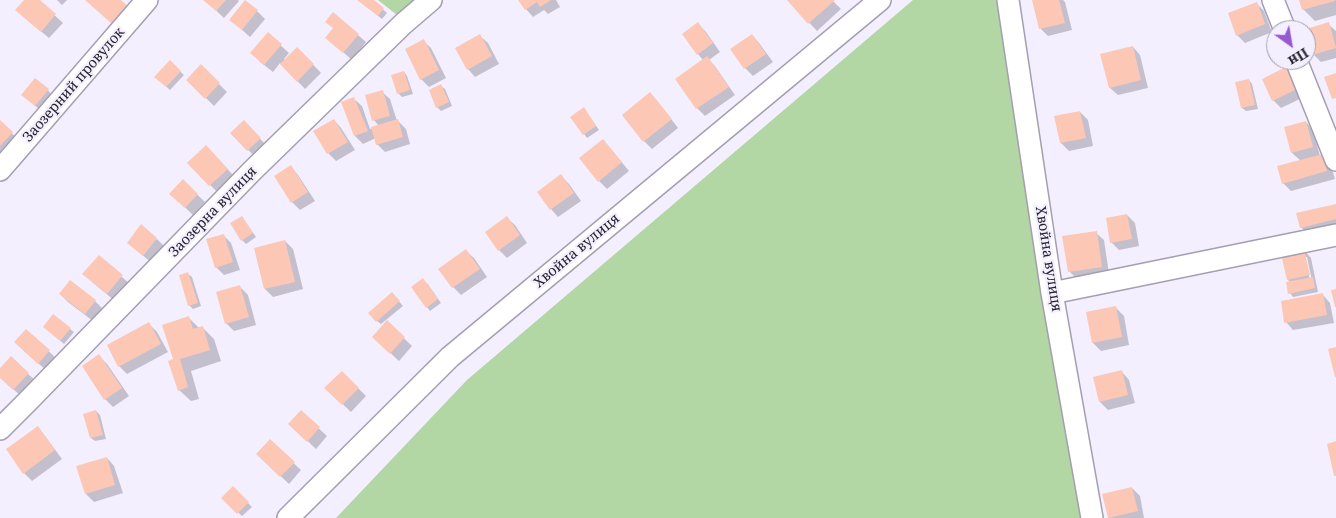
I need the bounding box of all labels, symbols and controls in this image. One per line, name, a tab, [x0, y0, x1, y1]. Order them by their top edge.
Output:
north arrow	[1266, 20, 1316, 70]
street label: Заозерний провулок	[20, 24, 128, 146]
text: Пн	[1285, 44, 1313, 71]
street label: Заозерна вулиця	[165, 163, 261, 261]
street label: Хвойна вулиця	[1031, 205, 1065, 313]
street label: Хвойна вулиця	[531, 210, 623, 292]

